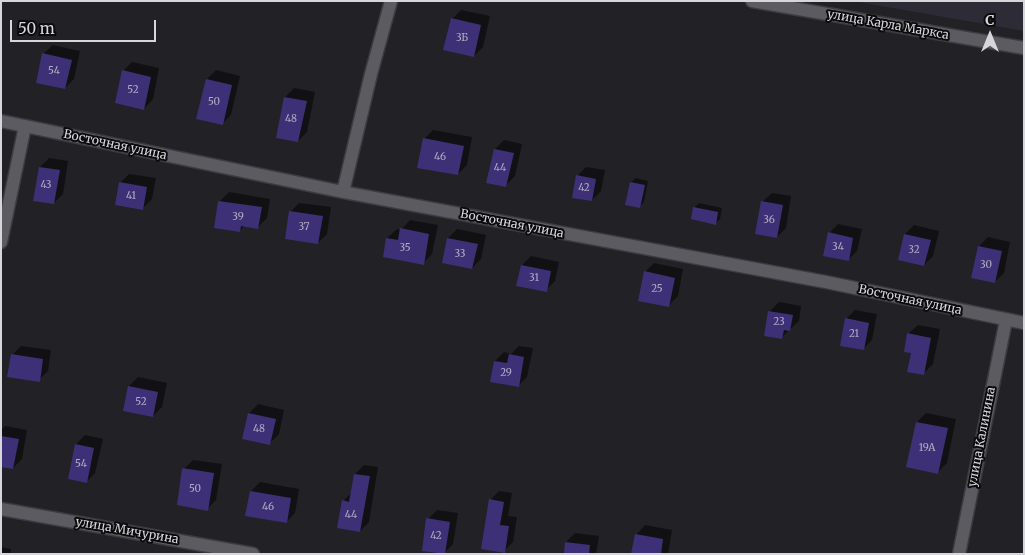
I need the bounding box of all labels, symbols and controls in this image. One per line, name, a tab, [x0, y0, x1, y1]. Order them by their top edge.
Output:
street label: улица Карла Маркса	[826, 7, 950, 43]
scale bar	[12, 10, 159, 42]
north arrow	[965, 10, 1015, 60]
text: С	[985, 11, 995, 29]
text: 50 m	[18, 19, 55, 38]
house number: 3Б	[456, 32, 468, 44]
house number: 54	[48, 65, 60, 77]
house number: 52	[127, 84, 139, 96]
house number: 50	[208, 96, 220, 108]
house number: 48	[285, 113, 297, 125]
street label: Восточная улица	[62, 127, 168, 163]
house number: 46	[434, 151, 446, 163]
house number: 44	[494, 162, 506, 174]
house number: 43	[40, 179, 52, 191]
house number: 42	[578, 182, 590, 194]
house number: 41	[126, 190, 136, 202]
street label: Восточная улица	[459, 207, 565, 241]
house number: 39	[232, 211, 244, 223]
house number: 36	[763, 214, 775, 226]
house number: 37	[298, 221, 310, 233]
house number: 34	[832, 241, 844, 253]
house number: 35	[399, 242, 411, 254]
house number: 32	[908, 244, 920, 256]
house number: 33	[455, 248, 465, 260]
house number: 30	[980, 259, 992, 271]
house number: 31	[529, 272, 539, 284]
street label: Восточная улица	[857, 282, 963, 318]
house number: 25	[651, 283, 663, 295]
house number: 23	[773, 316, 785, 328]
house number: 21	[849, 328, 859, 340]
house number: 29	[500, 367, 512, 379]
street label: улица Калинина	[965, 386, 999, 488]
house number: 52	[135, 396, 147, 408]
house number: 48	[253, 423, 265, 435]
house number: 19А	[919, 442, 935, 454]
house number: 54	[75, 458, 87, 470]
house number: 50	[189, 483, 201, 495]
house number: 46	[262, 501, 274, 513]
house number: 44	[345, 509, 357, 521]
street label: улица Мичурина	[74, 515, 180, 547]
house number: 42	[430, 530, 442, 542]

